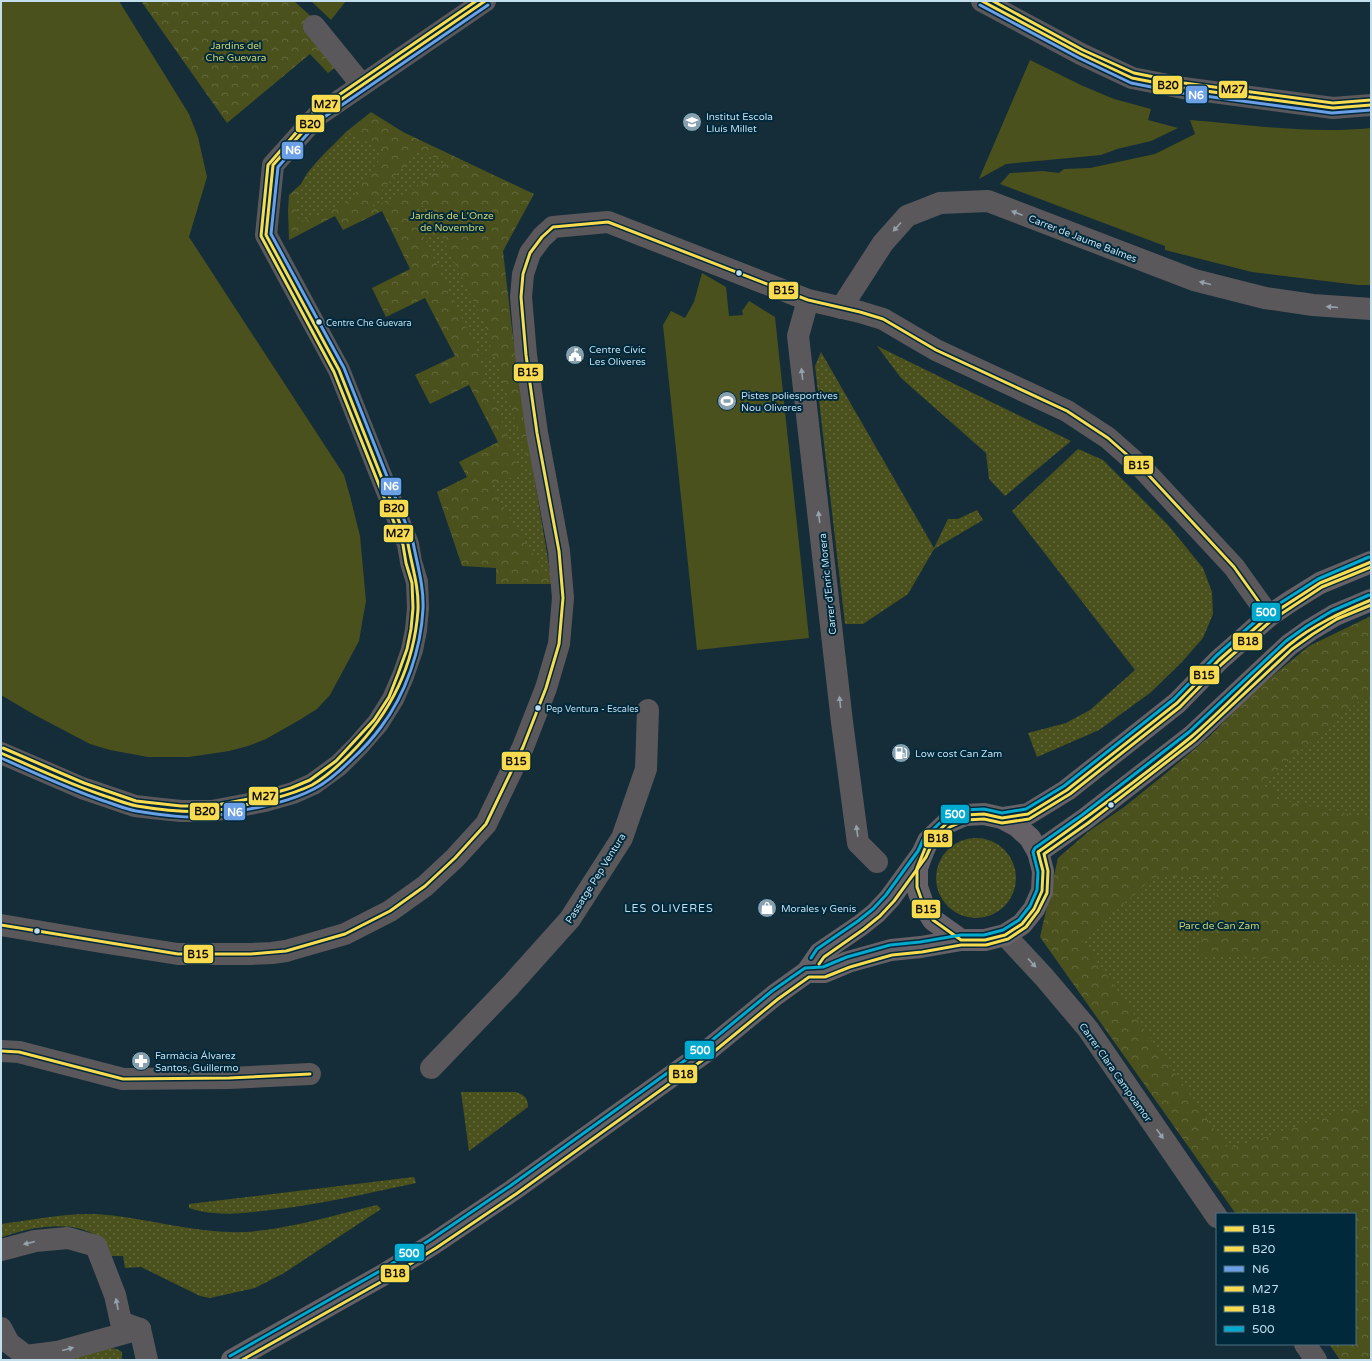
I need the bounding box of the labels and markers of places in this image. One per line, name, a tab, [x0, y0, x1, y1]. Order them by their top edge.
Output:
school or university icon: Institut Escola Lluís Millet	[681, 111, 703, 133]
place label: Institut Escola Lluís Millet	[706, 111, 773, 135]
unlabelled marker	[734, 268, 744, 278]
marker: Centre Che Guevara	[314, 317, 324, 327]
place label: Centre Che Guevara	[326, 318, 412, 329]
public building icon: Centre Cívic Les Oliveres	[564, 344, 586, 366]
place label: Centre Cívic Les Oliveres	[589, 344, 646, 368]
sports icon: Pistes poliesportives Nou Oliveres	[716, 390, 738, 412]
place label: Pistes poliesportives Nou Oliveres	[741, 390, 838, 414]
marker: Pep Ventura - Escales	[533, 703, 543, 713]
place label: Pep Ventura - Escales	[546, 704, 639, 715]
fuel station icon: Low cost Can Zam	[890, 742, 912, 764]
place label: Low cost Can Zam	[915, 748, 1002, 760]
unlabelled marker	[1106, 800, 1116, 810]
shop icon: Morales y Genis	[756, 897, 778, 919]
place label: Morales y Genis	[781, 903, 856, 915]
unlabelled marker	[32, 926, 42, 936]
pharmacy icon: Farmàcia Álvarez Santos, Guillermo	[130, 1050, 152, 1072]
place label: Farmàcia Álvarez Santos, Guillermo	[155, 1050, 238, 1074]

